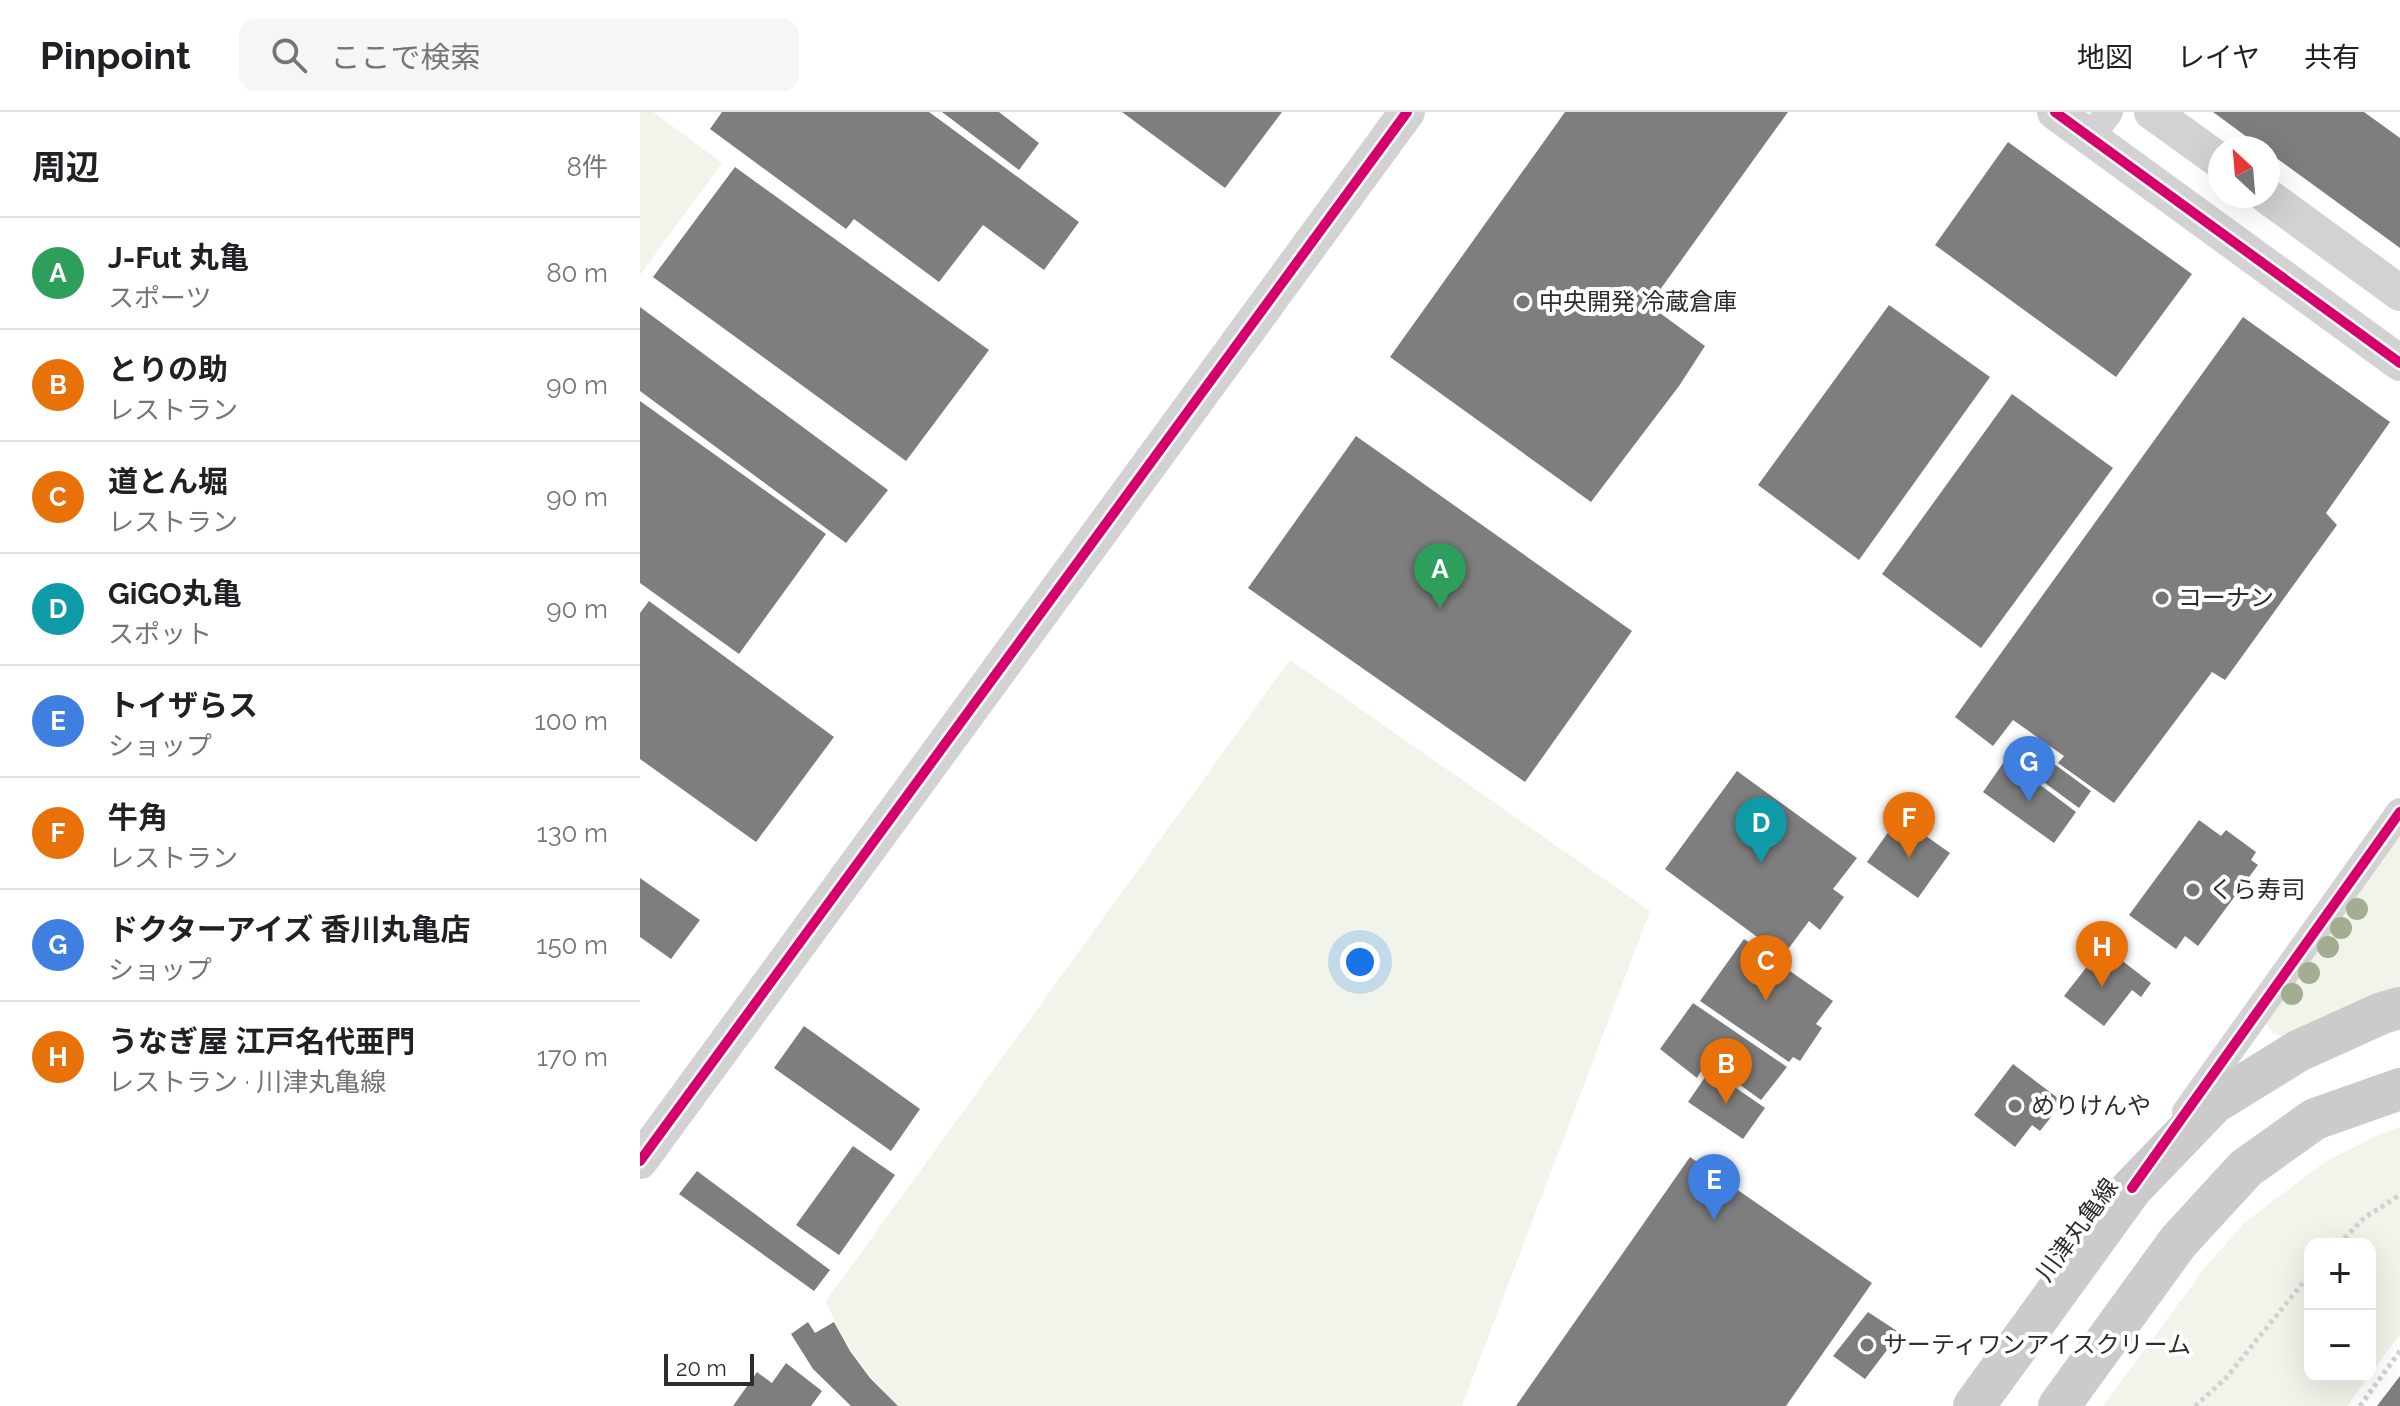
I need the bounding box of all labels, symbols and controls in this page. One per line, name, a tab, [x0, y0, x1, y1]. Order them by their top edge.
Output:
search box	[239, 19, 799, 91]
text: Pinpoint	[40, 33, 191, 78]
icon: search	[267, 33, 311, 77]
text: ここで検索	[331, 40, 481, 75]
text: 地図	[2077, 41, 2133, 74]
text: レイヤ	[2177, 41, 2260, 74]
text: 共有	[2304, 41, 2360, 74]
north arrow	[2208, 136, 2280, 208]
text: 周辺	[32, 147, 100, 187]
text: 8件	[567, 152, 608, 182]
text: J-Fut 丸亀	[108, 240, 249, 275]
text: A	[49, 258, 67, 288]
text: 80 m	[546, 258, 608, 288]
text: スポーツ	[108, 283, 211, 313]
place label: 中央開発 冷蔵倉庫	[1539, 287, 1737, 316]
marker: 中央開発 冷蔵倉庫	[1514, 293, 1532, 311]
text: とりの助	[108, 352, 228, 387]
text: B	[49, 370, 67, 400]
text: 90 m	[546, 370, 608, 400]
text: レストラン	[108, 395, 238, 425]
text: 道とん堀	[108, 464, 228, 499]
text: C	[49, 482, 67, 512]
text: 90 m	[546, 482, 608, 512]
text: レストラン	[108, 507, 238, 537]
pin: A	[1414, 543, 1466, 609]
text: GiGO丸亀	[108, 576, 242, 611]
place label: コーナン	[2178, 583, 2274, 612]
marker: コーナン	[2153, 589, 2171, 607]
text: D	[49, 594, 67, 624]
text: 90 m	[546, 594, 608, 624]
text: スポット	[108, 619, 212, 649]
text: トイザらス	[108, 688, 258, 723]
text: E	[50, 706, 66, 736]
text: 100 m	[535, 706, 608, 736]
text: ショップ	[108, 731, 212, 761]
pin: G	[2003, 736, 2055, 802]
pin: F	[1883, 792, 1935, 858]
pin: D	[1735, 797, 1787, 863]
text: 牛角	[108, 800, 168, 835]
text: F	[51, 818, 65, 848]
text: 130 m	[537, 818, 608, 848]
text: レストラン	[108, 843, 238, 873]
place label: くら寿司	[2209, 875, 2305, 904]
marker: くら寿司	[2184, 881, 2202, 899]
text: ドクターアイズ 香川丸亀店	[108, 912, 470, 947]
pin: H	[2076, 921, 2128, 987]
text: G	[49, 930, 67, 960]
text: 150 m	[536, 930, 608, 960]
pin: C	[1740, 935, 1792, 1001]
your location	[1340, 942, 1380, 982]
text: ショップ	[108, 955, 212, 985]
text: うなぎ屋 江戸名代亜門	[108, 1024, 415, 1059]
pin: B	[1700, 1038, 1752, 1104]
text: H	[48, 1042, 68, 1072]
text: 170 m	[537, 1042, 608, 1072]
text: レストラン · 川津丸亀線	[108, 1067, 386, 1097]
place label: めりけんや	[2031, 1091, 2151, 1120]
marker: めりけんや	[2006, 1097, 2024, 1115]
pin: E	[1688, 1154, 1740, 1220]
street label: 川津丸亀線	[2030, 1173, 2124, 1287]
map controls	[2304, 1238, 2376, 1382]
button: +	[2304, 1238, 2376, 1310]
button: −	[2304, 1310, 2376, 1382]
place label: サーティワンアイスクリーム	[1883, 1330, 2191, 1359]
marker: サーティワンアイスクリーム	[1858, 1336, 1876, 1354]
scale bar	[664, 1350, 754, 1386]
text: 20 m	[676, 1355, 727, 1381]

